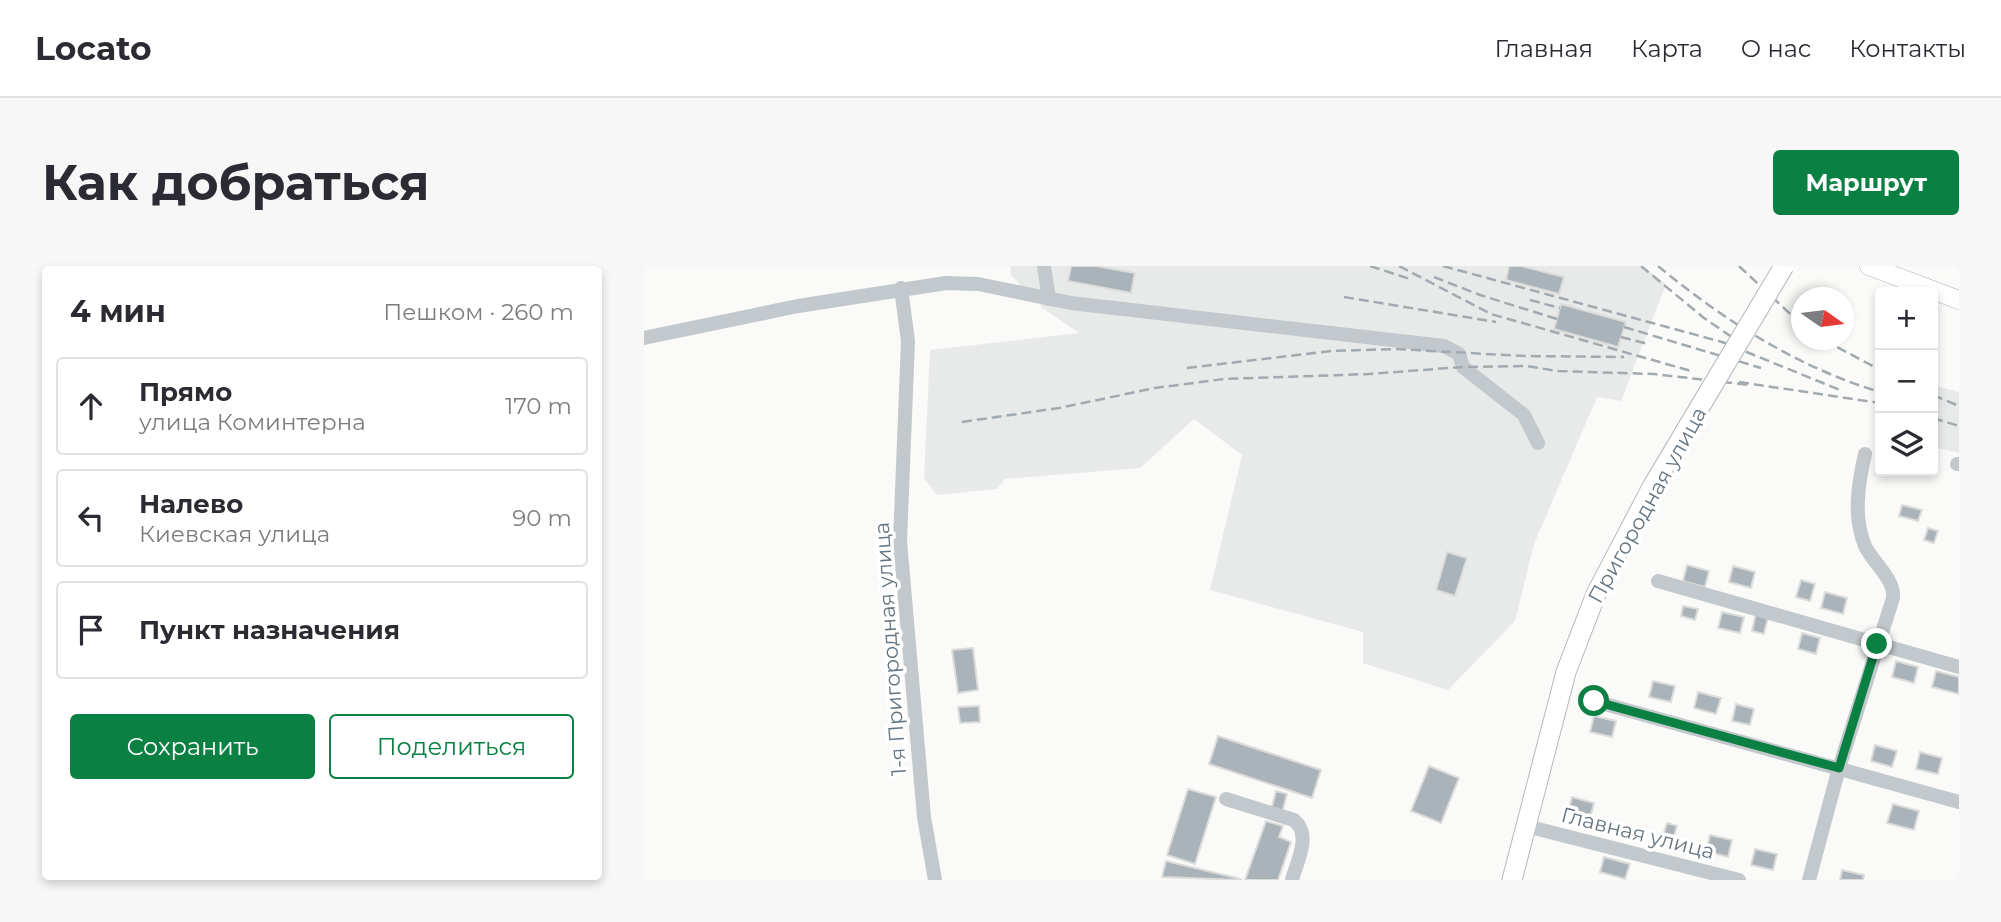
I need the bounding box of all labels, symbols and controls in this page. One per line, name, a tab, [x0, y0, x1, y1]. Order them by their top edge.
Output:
text: Locato	[35, 28, 152, 68]
text: Главная	[1495, 34, 1593, 63]
text: Карта	[1631, 34, 1703, 63]
text: О нас	[1741, 34, 1811, 63]
text: Контакты	[1849, 34, 1966, 63]
button: Маршрут	[1773, 150, 1959, 215]
text: Как добраться	[42, 153, 430, 212]
north arrow	[1791, 287, 1854, 350]
map controls	[1875, 287, 1938, 476]
button: +	[1875, 287, 1938, 350]
text: 4 мин	[70, 293, 166, 330]
text: Пешком · 260 m	[383, 298, 574, 326]
button: −	[1875, 350, 1938, 413]
text: Прямо	[139, 376, 232, 408]
icon: ahead	[72, 387, 110, 425]
text: 170 m	[505, 392, 572, 420]
street label: Пригородная улица	[1583, 402, 1711, 608]
text: улица Коминтерна	[139, 408, 366, 436]
button: layers	[1875, 413, 1938, 476]
text: Налево	[139, 488, 243, 520]
icon: left	[72, 499, 110, 537]
text: 90 m	[512, 504, 572, 532]
text: Киевская улица	[139, 520, 330, 548]
street label: 1-я Пригородная улица	[869, 521, 911, 777]
icon: arrive	[72, 611, 110, 649]
text: Пункт назначения	[139, 614, 400, 646]
route end	[1861, 628, 1892, 659]
route start	[1578, 685, 1609, 716]
button: Сохранить	[70, 714, 315, 779]
button: Поделиться	[329, 714, 574, 779]
street label: Главная улица	[1559, 802, 1717, 864]

